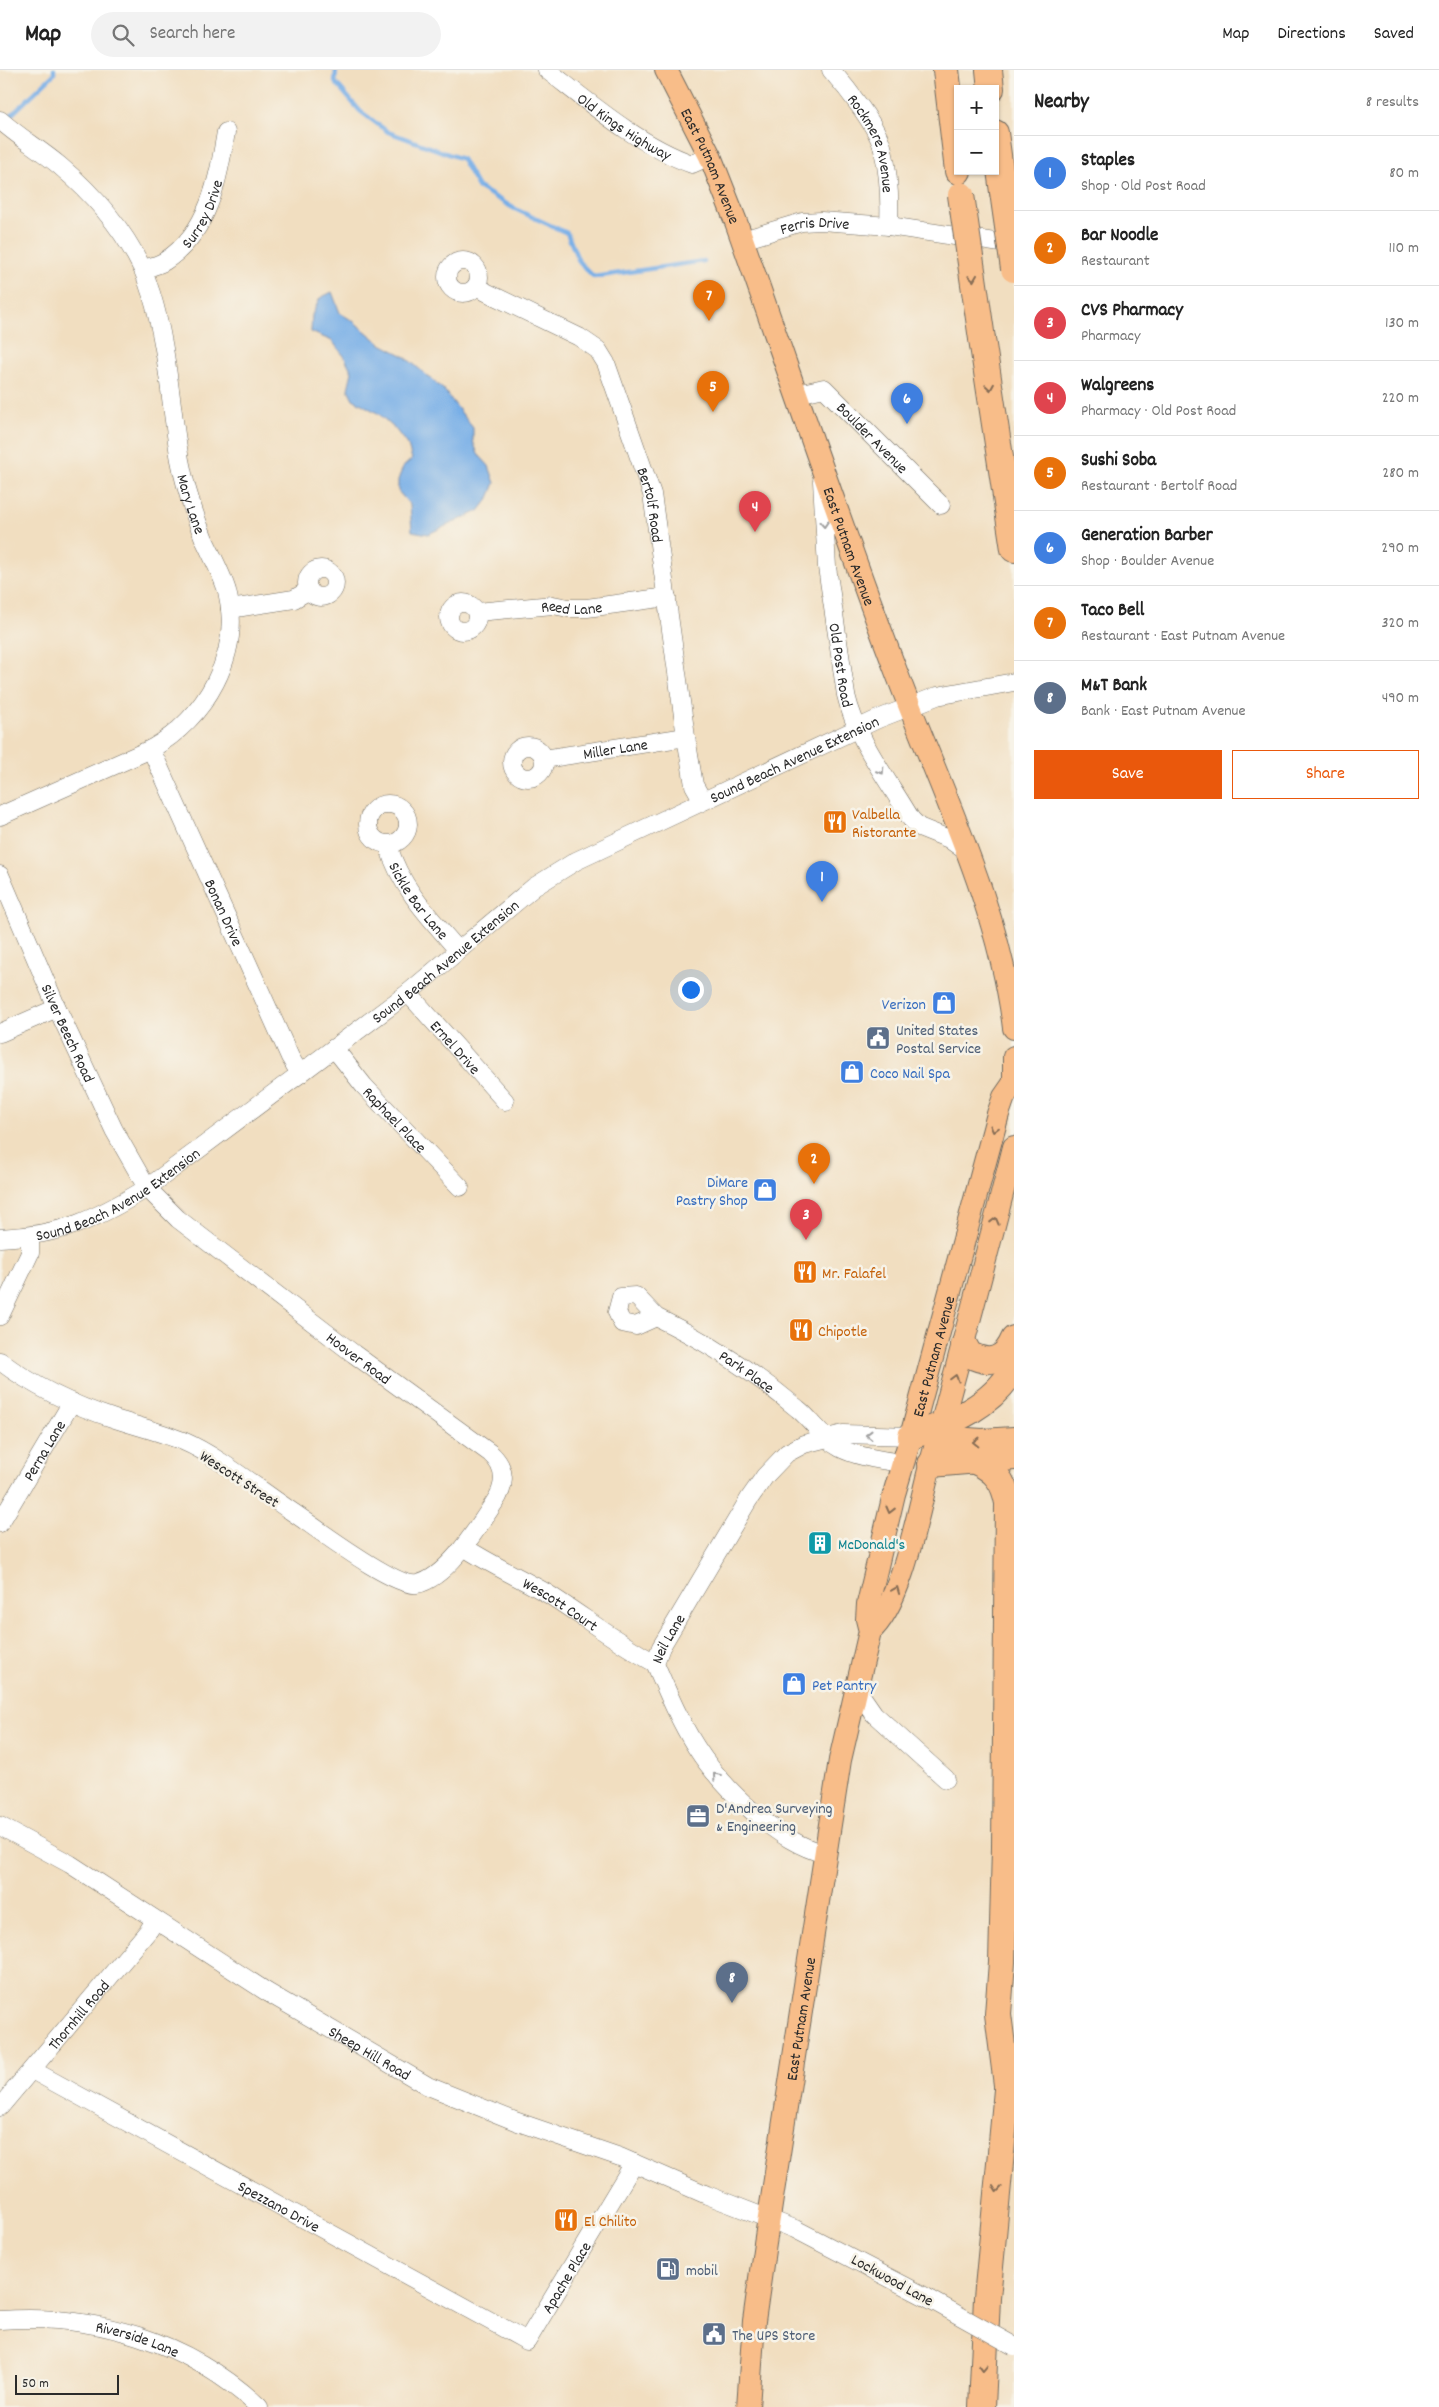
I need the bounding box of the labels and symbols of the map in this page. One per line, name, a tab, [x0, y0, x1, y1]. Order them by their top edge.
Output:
street label: Old Kings Highway	[571, 88, 675, 168]
street label: Rockmere Avenue	[841, 90, 898, 194]
street label: East Putnam Avenue	[673, 105, 745, 228]
street label: Surrey Drive	[177, 177, 230, 254]
street label: Ferris Drive	[778, 212, 850, 242]
one-way arrow	[968, 273, 978, 282]
pin: 7	[693, 280, 725, 321]
pin: 5	[697, 371, 729, 412]
pin: 6	[891, 383, 923, 424]
one-way arrow	[984, 383, 994, 392]
street label: Boulder Avenue	[830, 398, 912, 480]
street label: Bertolf Road	[629, 464, 668, 544]
street label: Mary Lane	[169, 472, 210, 538]
street label: East Putnam Avenue	[816, 484, 879, 609]
pin: 4	[739, 491, 771, 532]
one-way arrow	[819, 521, 830, 529]
street label: Reed Lane	[540, 596, 604, 622]
street label: Old Post Road	[821, 621, 858, 710]
street label: Sound Beach Avenue Extension	[707, 711, 883, 810]
street label: Miller Lane	[582, 734, 649, 767]
one-way arrow	[875, 766, 884, 775]
place label: Valbella Ristorante	[852, 804, 916, 845]
restaurant icon: Valbella Ristorante	[822, 809, 848, 835]
street label: Sickle Bar Lane	[381, 859, 453, 946]
pin: 1	[806, 861, 838, 902]
street label: Bonan Drive	[197, 876, 248, 951]
street label: Sound Beach Avenue Extension	[368, 895, 525, 1030]
your location	[678, 977, 704, 1003]
street label: Silver Beech Road	[34, 981, 99, 1087]
shop icon: Verizon	[931, 990, 957, 1016]
place label: Verizon	[882, 994, 926, 1017]
street label: Ernel Drive	[424, 1016, 485, 1080]
place label: United States Postal Service	[896, 1020, 981, 1061]
public building icon: United States Postal Service	[865, 1025, 891, 1051]
shop icon: Coco Nail Spa	[839, 1059, 865, 1085]
place label: Coco Nail Spa	[870, 1063, 950, 1086]
street label: Raphael Place	[356, 1082, 431, 1159]
one-way arrow	[989, 1125, 1000, 1133]
street label: Sound Beach Avenue Extension	[34, 1143, 206, 1248]
pin: 2	[798, 1143, 830, 1184]
place label: DiMare Pastry Shop	[676, 1172, 748, 1213]
shop icon: DiMare Pastry Shop	[752, 1177, 778, 1203]
pin: 3	[790, 1199, 822, 1240]
one-way arrow	[989, 1217, 1000, 1226]
restaurant icon: Mr. Falafel	[792, 1259, 818, 1285]
place label: Mr. Falafel	[822, 1263, 886, 1286]
street label: East Putnam Avenue	[908, 1293, 962, 1420]
restaurant icon: Chipotle	[788, 1317, 814, 1343]
place label: Chipotle	[818, 1321, 867, 1344]
street label: Hoover Road	[320, 1328, 395, 1391]
street label: Park Place	[714, 1346, 778, 1400]
one-way arrow	[949, 1374, 960, 1383]
street label: Perna Lane	[19, 1416, 73, 1486]
one-way arrow	[864, 1430, 872, 1440]
one-way arrow	[972, 1437, 980, 1447]
street label: Wescott Street	[194, 1446, 283, 1515]
one-way arrow	[885, 1505, 896, 1514]
building icon: McDonald's	[807, 1530, 833, 1556]
place label: McDonald's	[838, 1534, 906, 1557]
street label: Wescott Court	[518, 1573, 602, 1638]
one-way arrow	[890, 1587, 900, 1595]
street label: Neil Lane	[647, 1610, 692, 1667]
shop icon: Pet Pantry	[781, 1671, 807, 1697]
place label: Pet Pantry	[812, 1675, 877, 1698]
one-way arrow	[714, 1773, 722, 1782]
place label: D'Andrea Surveying & Engineering	[716, 1798, 833, 1839]
office icon: D'Andrea Surveying & Engineering	[685, 1803, 711, 1829]
street label: East Putnam Avenue	[781, 1956, 823, 2082]
pin: 8	[716, 1962, 748, 2003]
street label: Thornhill Road	[43, 1976, 116, 2056]
street label: Sheep Hill Road	[323, 2021, 414, 2087]
street label: Spezzano Drive	[233, 2176, 323, 2239]
one-way arrow	[992, 2185, 1003, 2193]
restaurant icon: El Chilito	[553, 2207, 579, 2233]
place label: El Chilito	[584, 2211, 637, 2234]
street label: Apache Place	[537, 2238, 598, 2319]
street label: Lockwood Lane	[846, 2249, 937, 2313]
fuel station icon: mobil	[655, 2256, 681, 2282]
place label: mobil	[686, 2260, 718, 2283]
street label: Riverside Lane	[93, 2316, 182, 2365]
public building icon: The UPS Store	[701, 2321, 727, 2347]
place label: The UPS Store	[732, 2325, 815, 2348]
one-way arrow	[978, 2364, 988, 2372]
scale bar	[15, 2372, 119, 2395]

